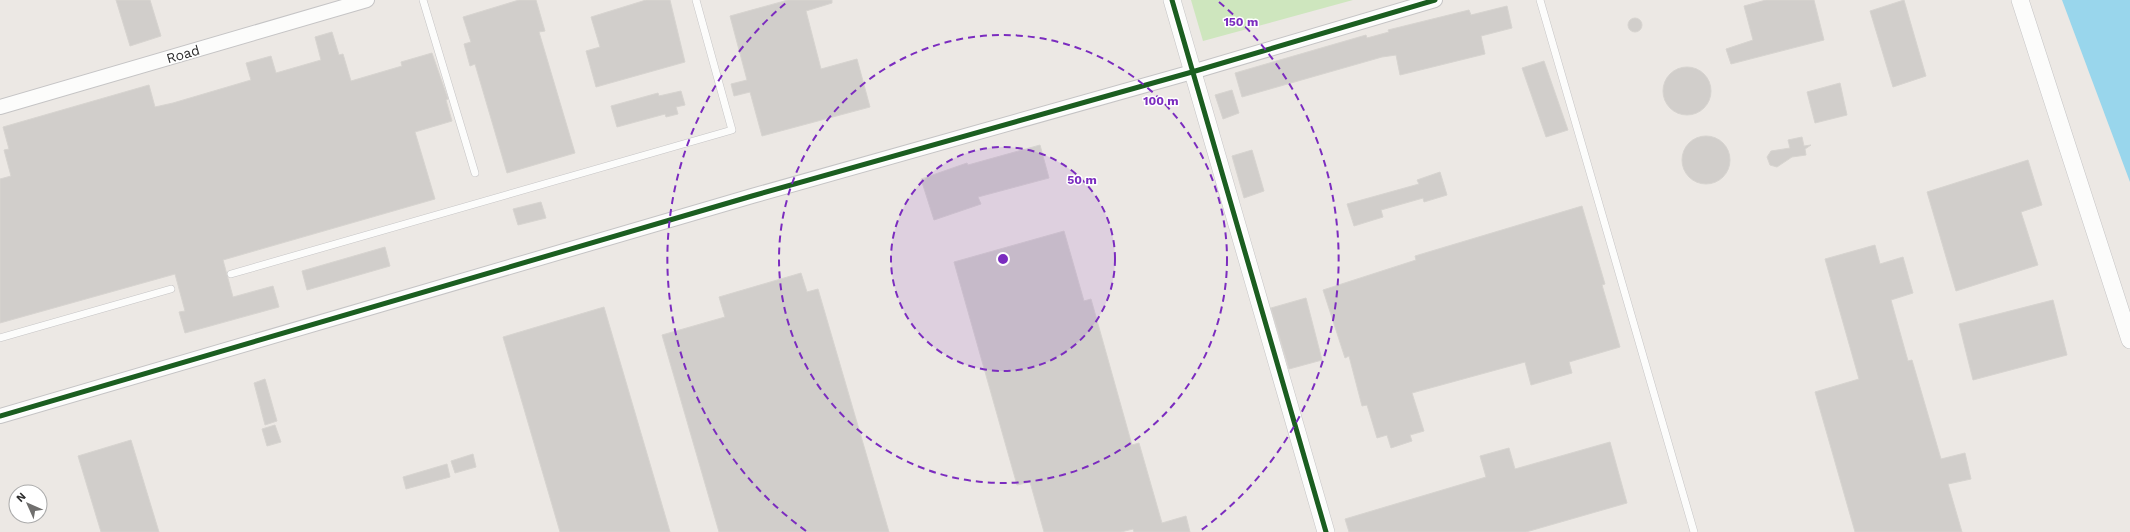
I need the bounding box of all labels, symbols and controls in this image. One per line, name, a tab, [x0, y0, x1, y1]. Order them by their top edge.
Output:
text: 150 m	[1224, 15, 1258, 29]
street label: Road	[164, 42, 202, 66]
text: 100 m	[1143, 94, 1179, 108]
text: 50 m	[1067, 173, 1097, 187]
centre of rings	[996, 252, 1010, 266]
north arrow	[8, 484, 48, 524]
text: N	[14, 490, 29, 505]

